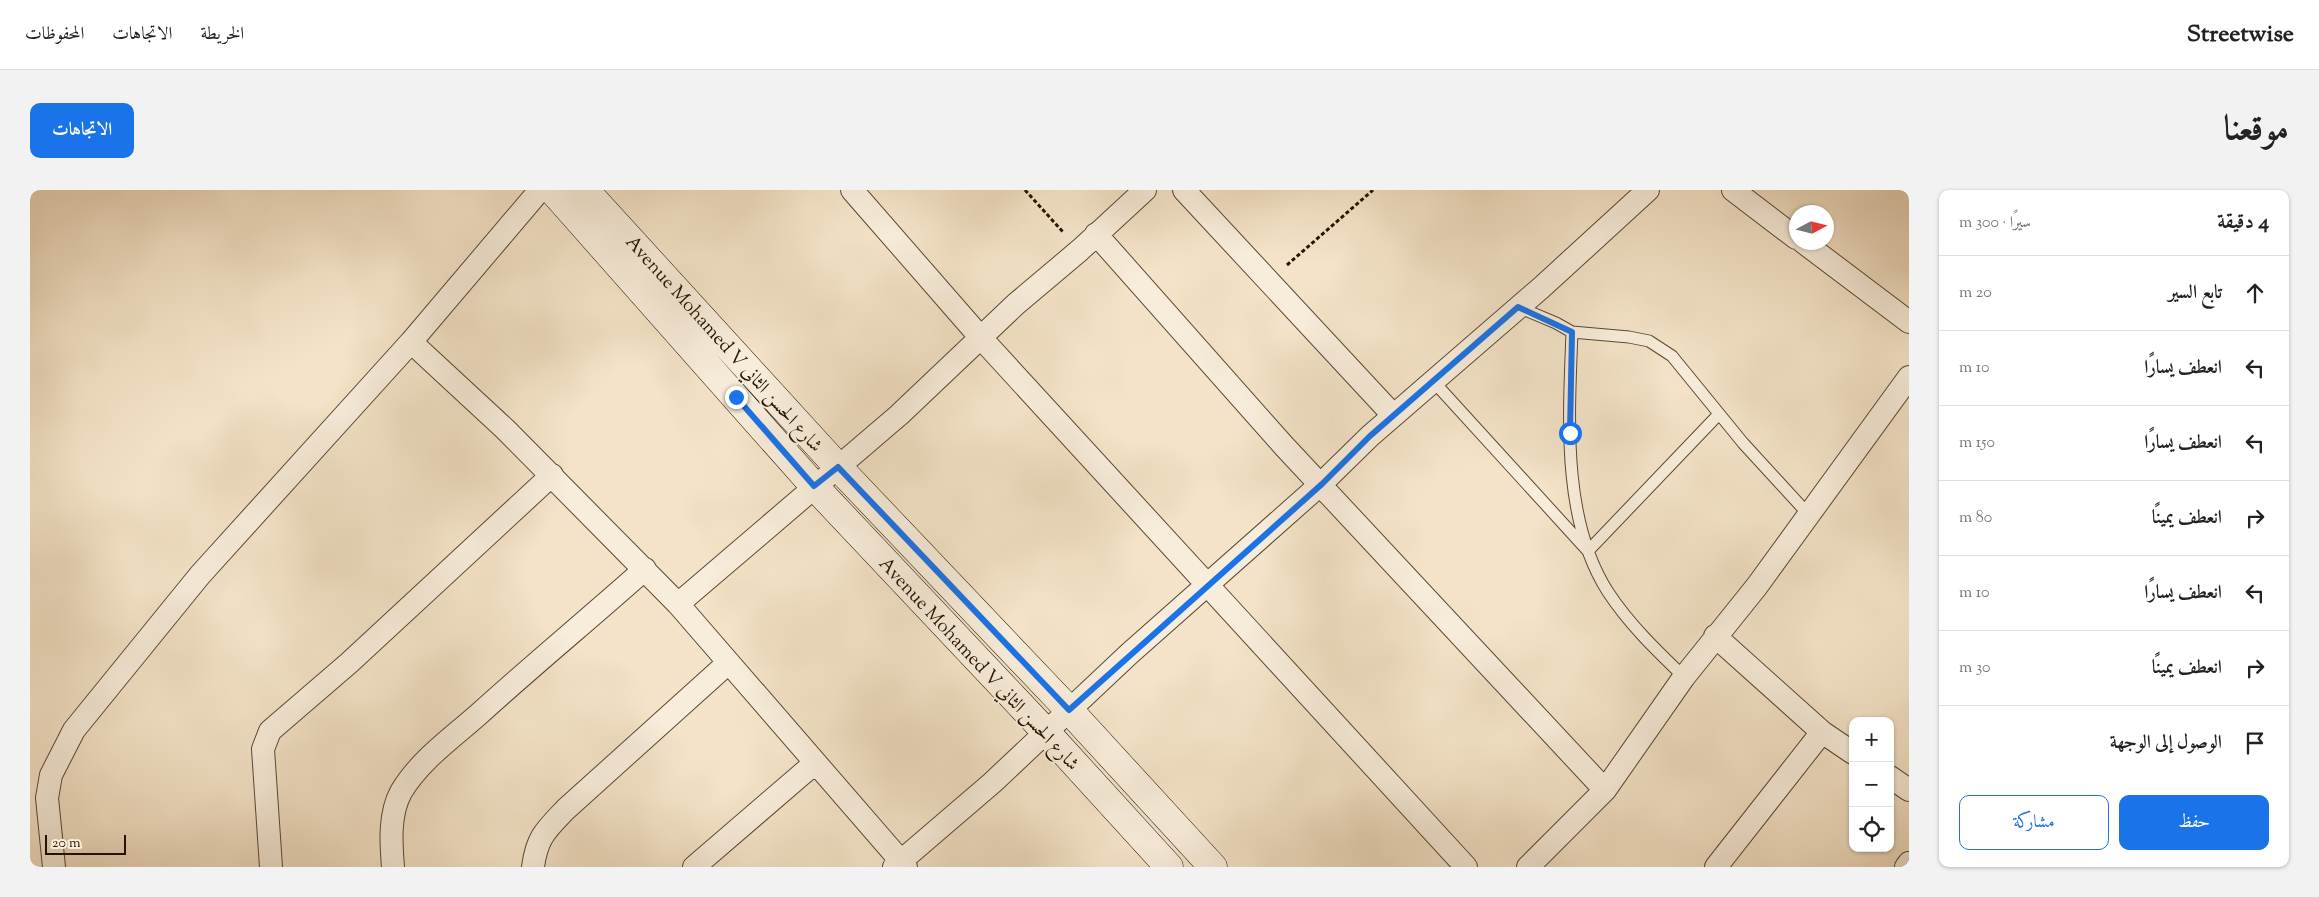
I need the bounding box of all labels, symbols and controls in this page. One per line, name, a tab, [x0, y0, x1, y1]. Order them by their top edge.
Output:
text: Streetwise	[2187, 18, 2294, 52]
text: المحفوظات	[25, 22, 84, 48]
text: الاتجاهات	[112, 22, 172, 48]
text: الخريطة	[200, 22, 244, 48]
button: الاتجاهات	[30, 103, 134, 158]
text: موقعنا	[2224, 105, 2289, 156]
north arrow	[1789, 205, 1834, 250]
text: 4 دقيقة	[2217, 208, 2269, 238]
text: سيرًا · 300 m	[1959, 212, 2031, 235]
street label: Avenue Mohamed V شارع الحسن الثاني	[618, 230, 828, 459]
icon: ahead	[2241, 279, 2269, 307]
text: تابع السير	[2168, 280, 2222, 307]
text: 20 m	[1959, 282, 1992, 305]
icon: left	[2241, 354, 2269, 382]
text: انعطف يسارًا	[2144, 355, 2222, 382]
text: 10 m	[1959, 357, 1989, 380]
route end	[725, 386, 748, 409]
route start	[1559, 422, 1582, 445]
icon: left	[2241, 429, 2269, 457]
text: انعطف يسارًا	[2144, 430, 2222, 457]
text: 150 m	[1959, 432, 1995, 455]
icon: right	[2241, 504, 2269, 532]
text: انعطف يمينًا	[2152, 505, 2222, 532]
text: 80 m	[1959, 507, 1992, 530]
street label: Avenue Mohamed V شارع الحسن الثاني	[872, 552, 1085, 778]
icon: left	[2241, 579, 2269, 607]
text: انعطف يسارًا	[2144, 580, 2222, 607]
text: 10 m	[1959, 582, 1989, 605]
icon: right	[2241, 654, 2269, 682]
text: انعطف يمينًا	[2152, 655, 2222, 682]
text: 30 m	[1959, 657, 1990, 680]
map controls	[1849, 717, 1894, 852]
button: +	[1849, 717, 1894, 762]
icon: arrive	[2241, 729, 2269, 757]
text: الوصول إلى الوجهة	[2110, 730, 2222, 757]
button: −	[1849, 762, 1894, 807]
button: مشاركة	[1959, 795, 2109, 850]
button: حفظ	[2119, 795, 2269, 850]
button: locate	[1849, 807, 1894, 852]
scale bar	[45, 832, 126, 855]
text: 20 m	[52, 834, 81, 854]

